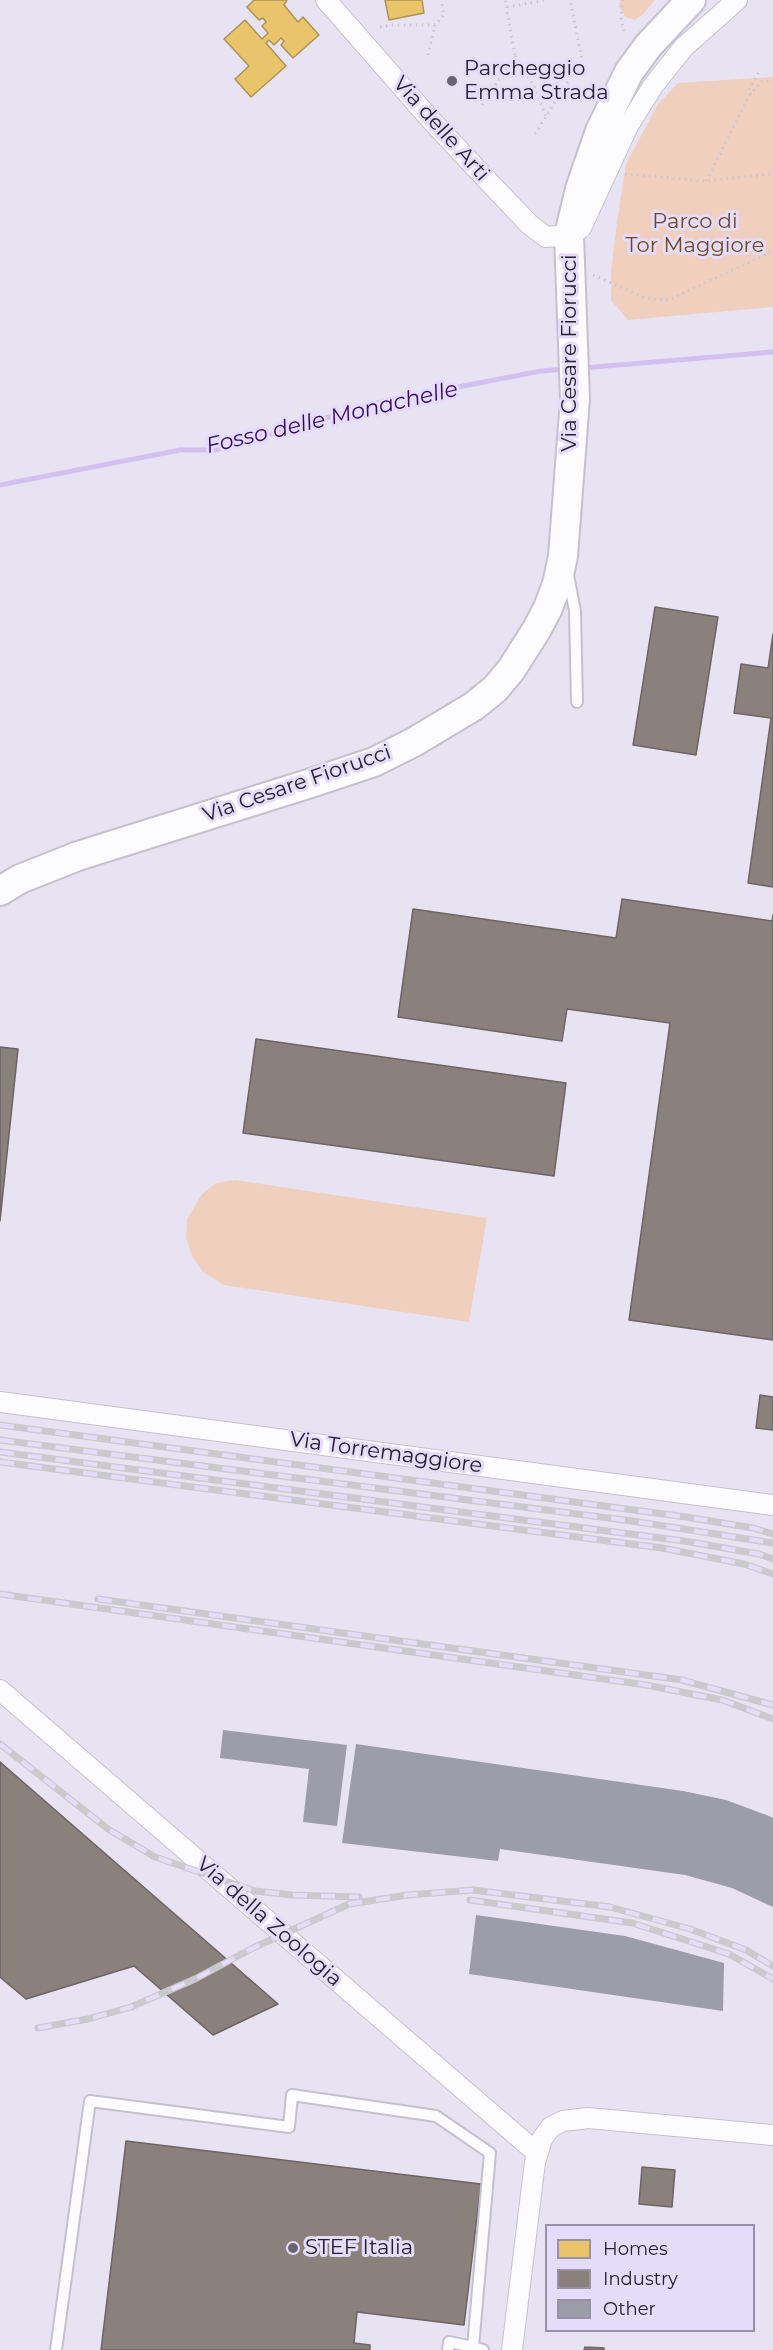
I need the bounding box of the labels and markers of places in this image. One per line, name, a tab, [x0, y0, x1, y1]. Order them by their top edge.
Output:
place label: Parcheggio Emma Strada	[464, 56, 609, 106]
marker: Parcheggio Emma Strada	[445, 74, 459, 88]
place label: STEF Italia	[305, 2235, 413, 2261]
marker: STEF Italia	[286, 2241, 300, 2255]

